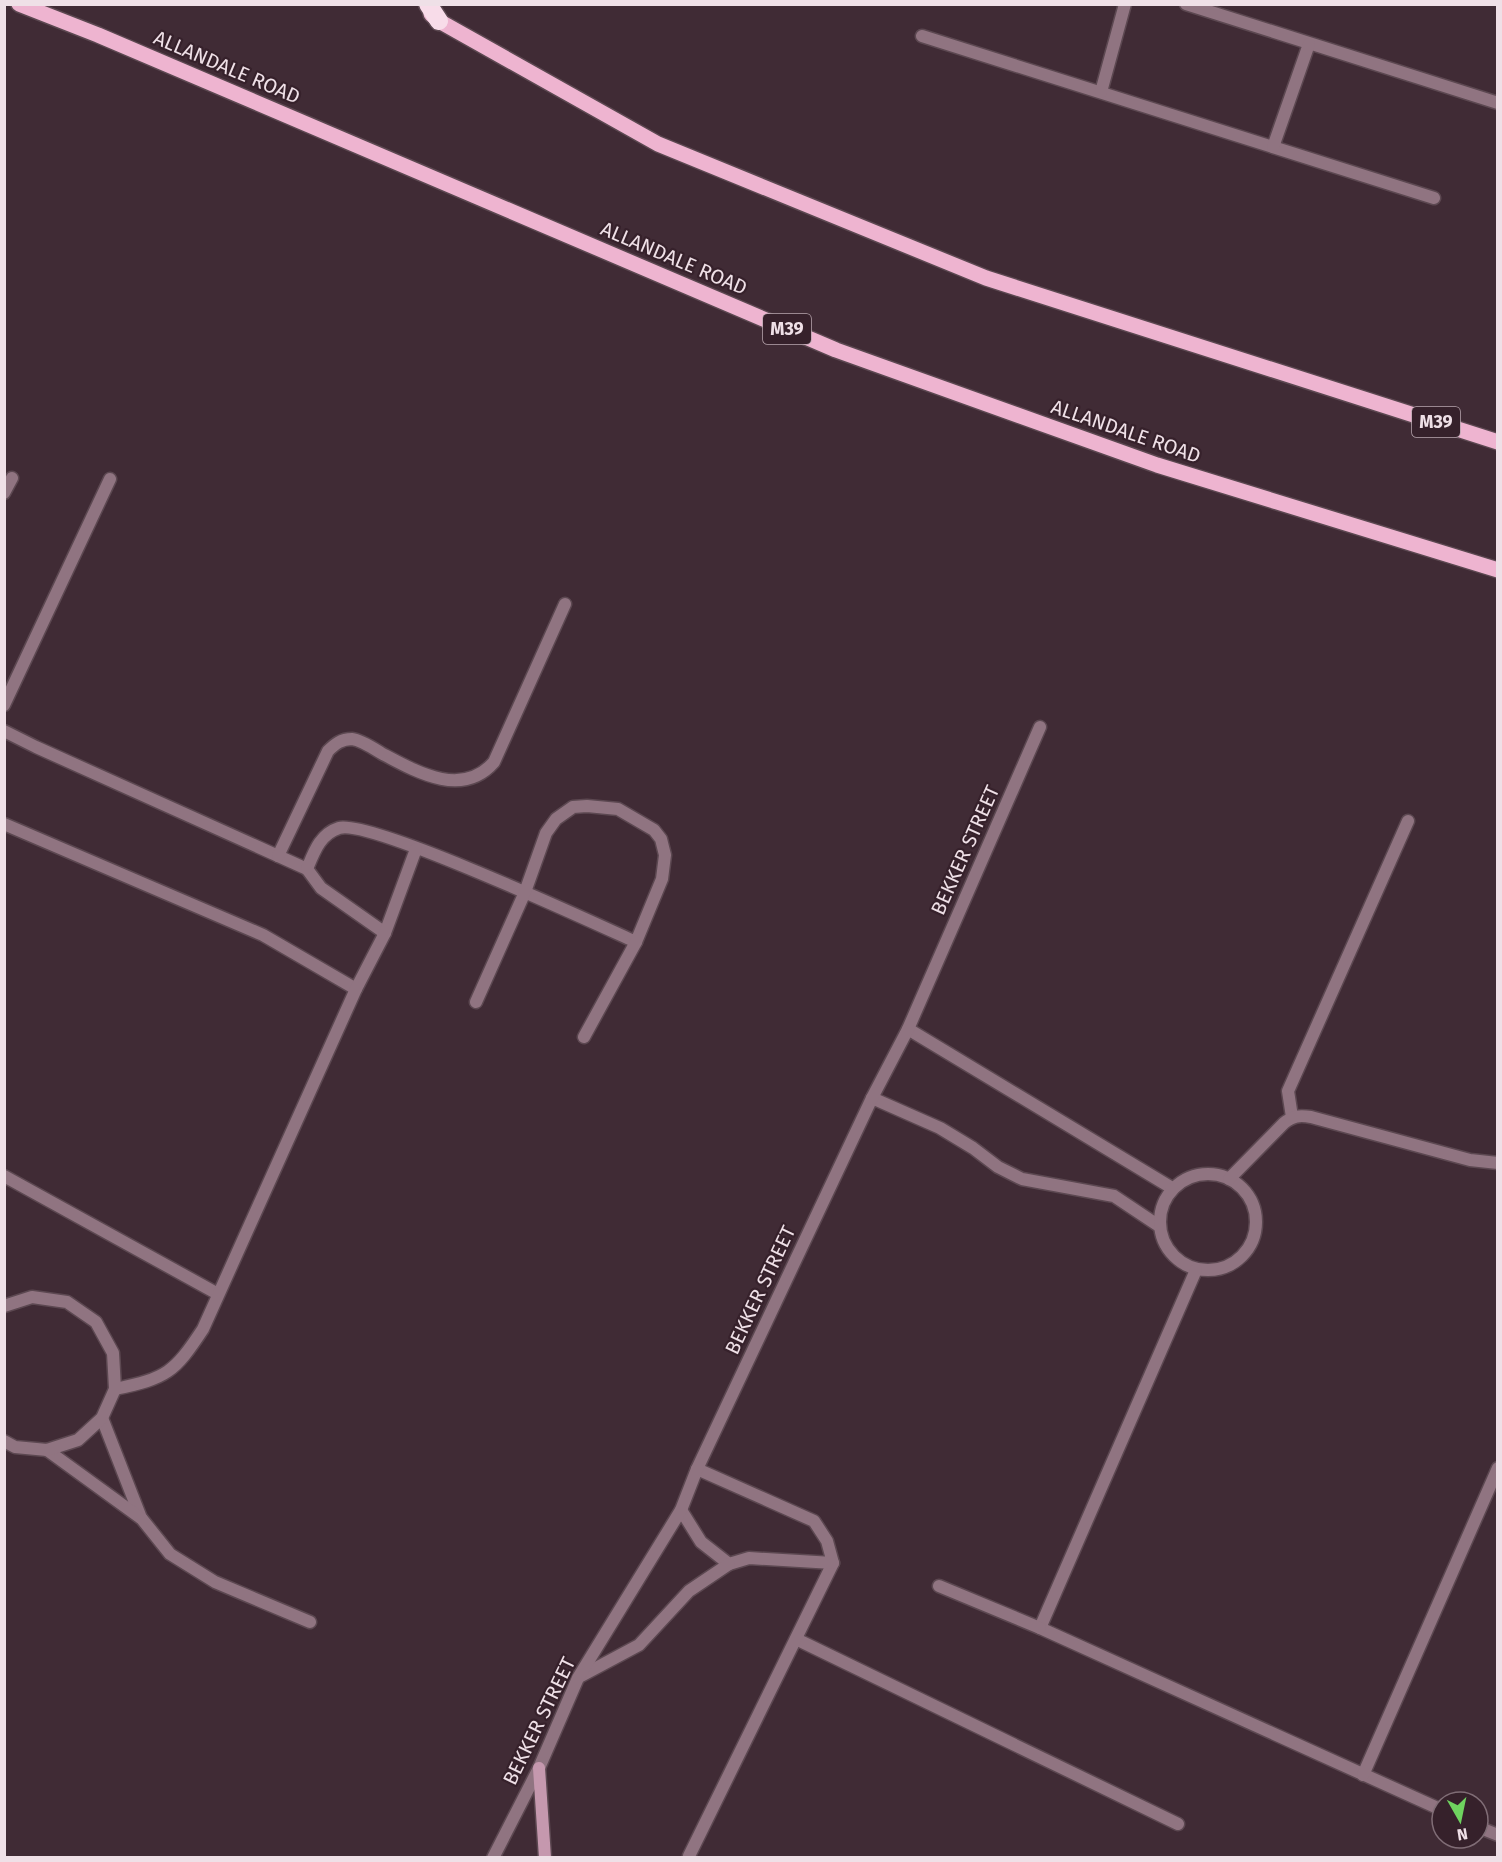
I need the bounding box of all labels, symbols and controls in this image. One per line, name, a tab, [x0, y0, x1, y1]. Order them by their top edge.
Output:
street label: ALLANDALE ROAD	[150, 25, 304, 109]
street label: ALLANDALE ROAD	[597, 216, 751, 300]
road number: M39	[763, 314, 811, 344]
street label: ALLANDALE ROAD	[1048, 394, 1204, 468]
road number: M39	[1412, 407, 1460, 437]
street label: BEKKER STREET	[926, 781, 1005, 918]
street label: BEKKER STREET	[720, 1221, 801, 1358]
street label: BEKKER STREET	[498, 1653, 581, 1789]
north arrow	[1430, 1790, 1490, 1850]
text: N	[1456, 1824, 1469, 1845]

